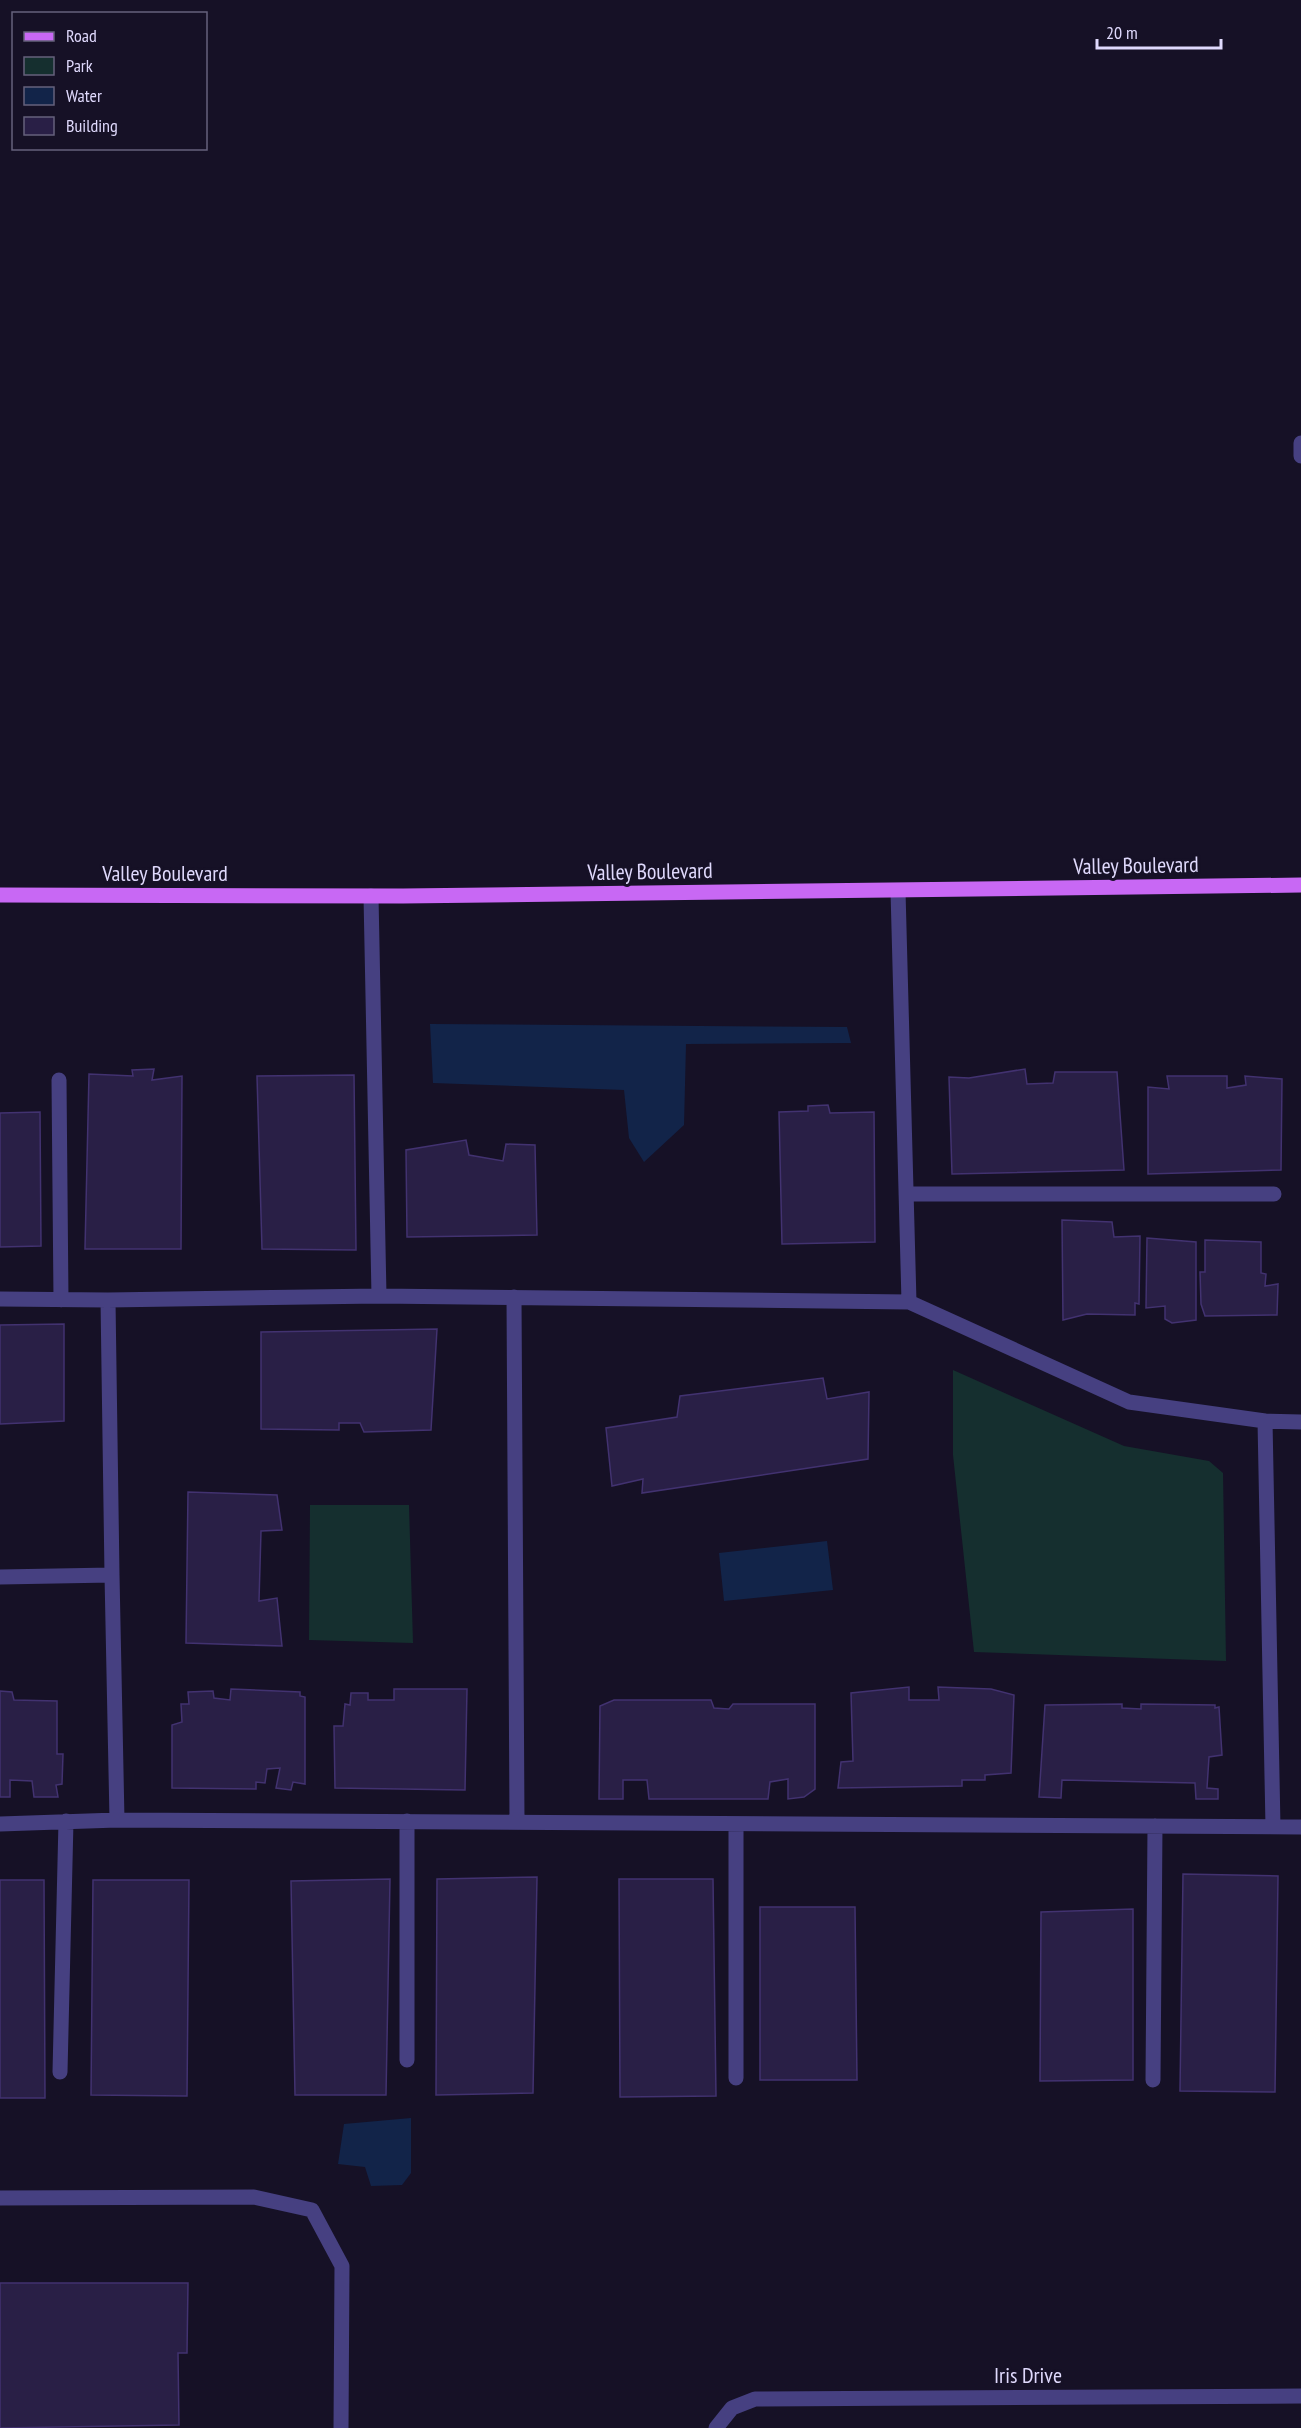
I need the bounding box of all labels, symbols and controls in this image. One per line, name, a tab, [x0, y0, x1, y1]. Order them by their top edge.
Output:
legend	[12, 12, 207, 150]
scale bar	[1097, 12, 1222, 50]
text: 20 m	[1106, 21, 1138, 44]
text: Road	[66, 24, 97, 47]
text: Park	[66, 54, 93, 77]
text: Water	[66, 84, 102, 107]
text: Building	[66, 114, 118, 137]
street label: Valley Boulevard	[1072, 850, 1199, 880]
street label: Valley Boulevard	[586, 856, 713, 886]
street label: Valley Boulevard	[101, 859, 228, 887]
street label: Iris Drive	[994, 2361, 1062, 2389]

